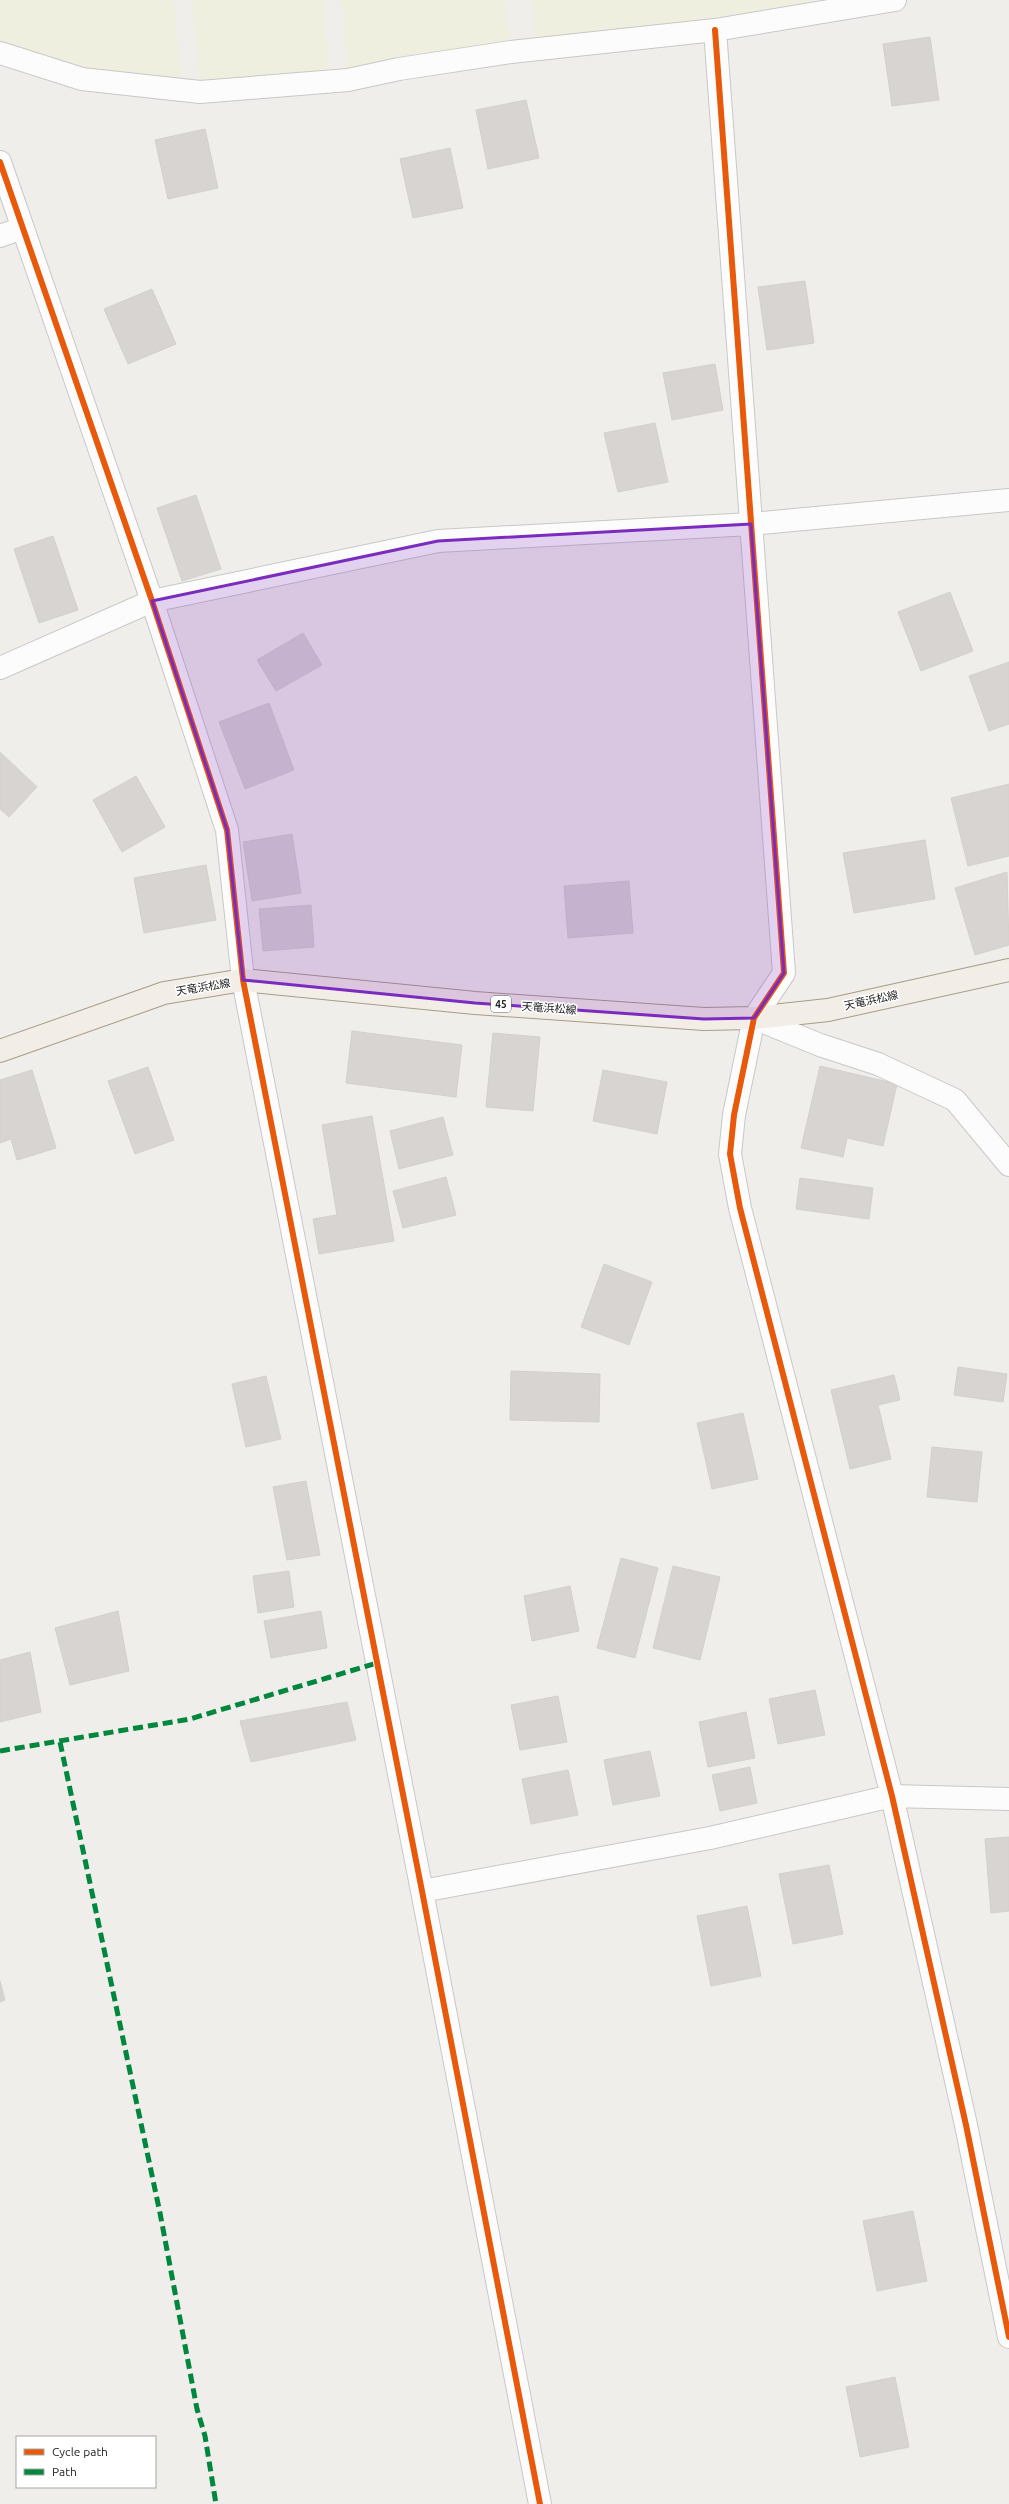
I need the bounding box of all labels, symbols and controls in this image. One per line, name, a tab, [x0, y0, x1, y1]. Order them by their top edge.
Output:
street label: 天竜浜松線	[175, 977, 231, 997]
street label: 天竜浜松線	[843, 988, 899, 1012]
road number: 45	[491, 996, 511, 1012]
street label: 天竜浜松線	[521, 1000, 577, 1016]
legend	[16, 2436, 156, 2488]
text: Cycle path	[52, 2445, 108, 2458]
text: Path	[52, 2465, 77, 2478]

